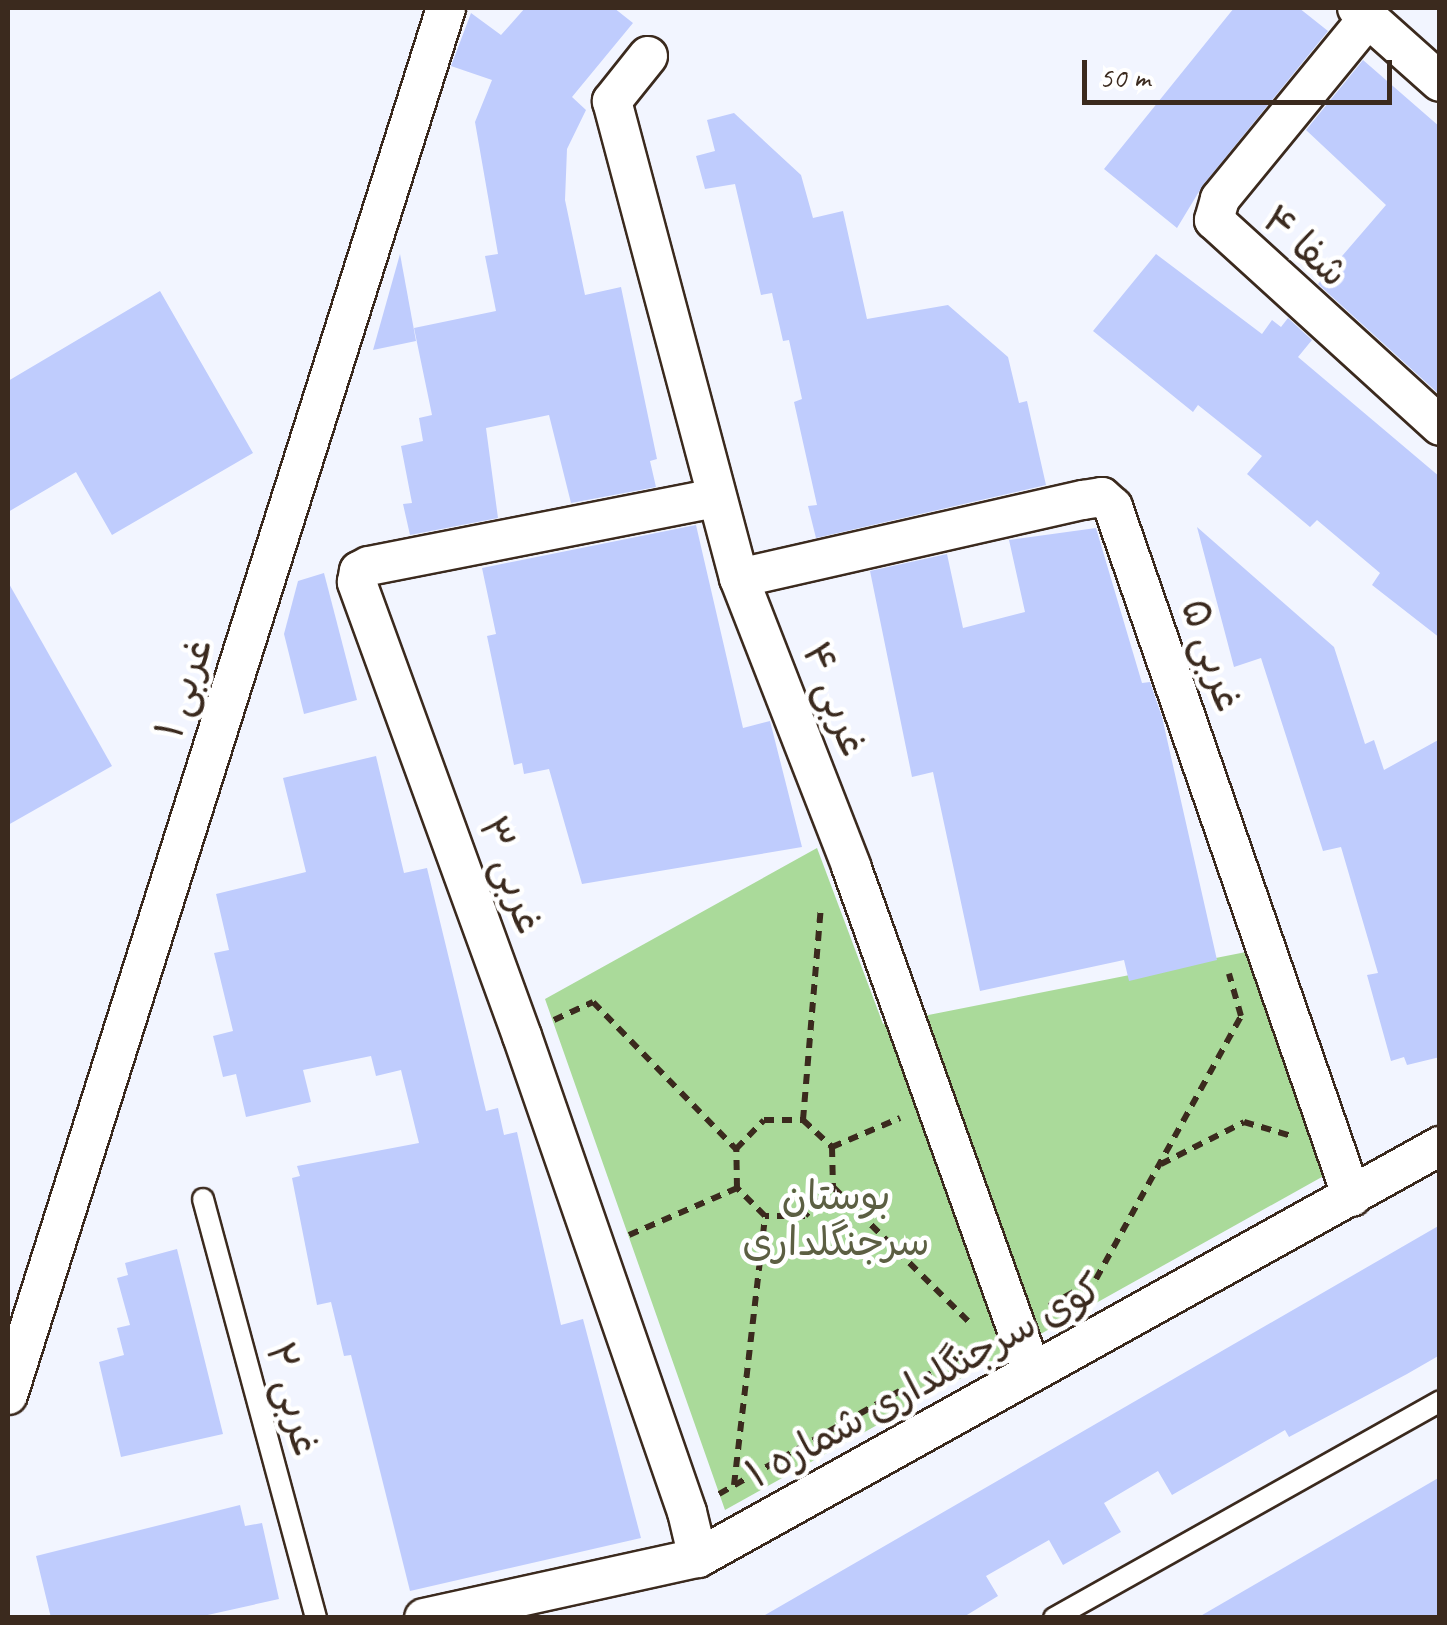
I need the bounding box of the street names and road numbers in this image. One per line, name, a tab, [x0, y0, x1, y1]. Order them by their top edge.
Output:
street label: شفا ۴	[1252, 195, 1358, 297]
street label: غربی ۵	[1170, 592, 1254, 718]
street label: غربی ۱	[145, 632, 223, 744]
street label: غربی ۴	[791, 635, 879, 763]
street label: غربی ۳	[468, 810, 554, 940]
street label: کوی سرجنگلداری شماره ۱	[738, 1263, 1110, 1499]
street label: غربی ۲	[255, 1337, 331, 1461]

